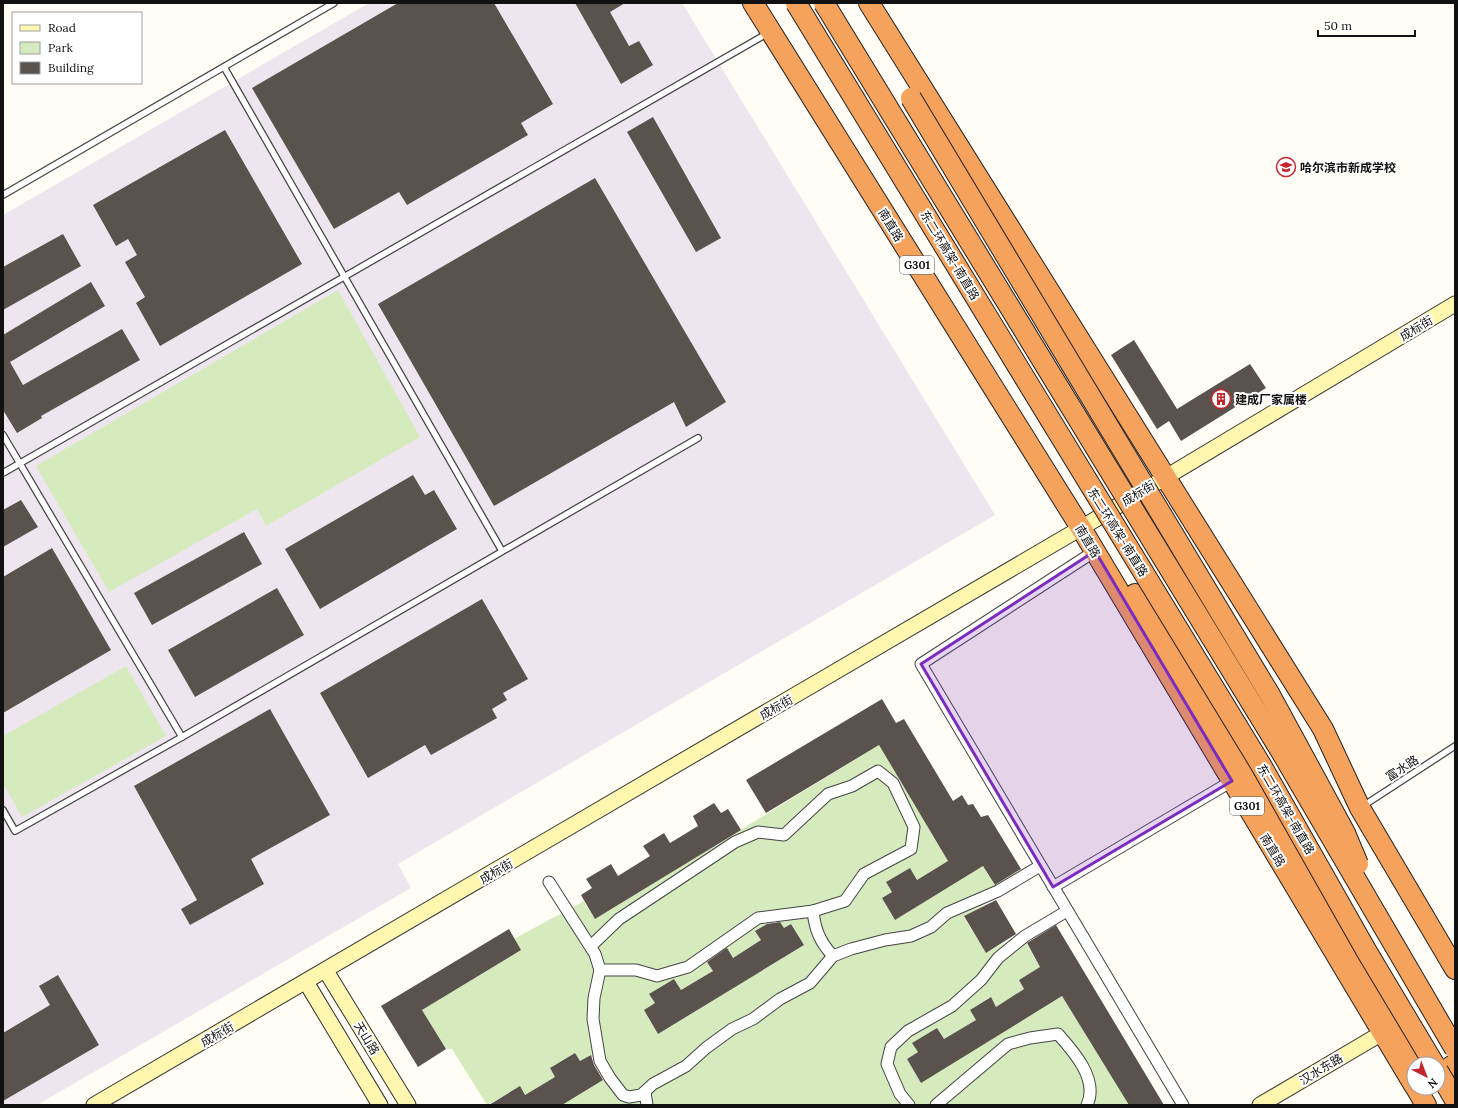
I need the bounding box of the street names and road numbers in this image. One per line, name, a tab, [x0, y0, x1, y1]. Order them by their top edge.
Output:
street label: 南直路	[875, 206, 907, 244]
street label: 东二环高架-南直路	[917, 207, 983, 303]
road number: G301	[900, 256, 934, 274]
street label: 成标街	[1397, 312, 1435, 344]
street label: 成标街	[1119, 477, 1157, 509]
street label: 东二环高架-南直路	[1085, 485, 1151, 579]
street label: 南直路	[1073, 522, 1103, 560]
street label: 成标街	[757, 692, 795, 722]
street label: 富水路	[1383, 752, 1421, 784]
street label: 东二环高架-南直路	[1254, 761, 1318, 857]
road number: G301	[1230, 797, 1264, 815]
street label: 南直路	[1258, 831, 1288, 869]
street label: 成标街	[477, 856, 515, 886]
street label: 成标街	[198, 1019, 236, 1049]
street label: 天山路	[351, 1019, 383, 1057]
street label: 汉水东路	[1297, 1050, 1345, 1088]

